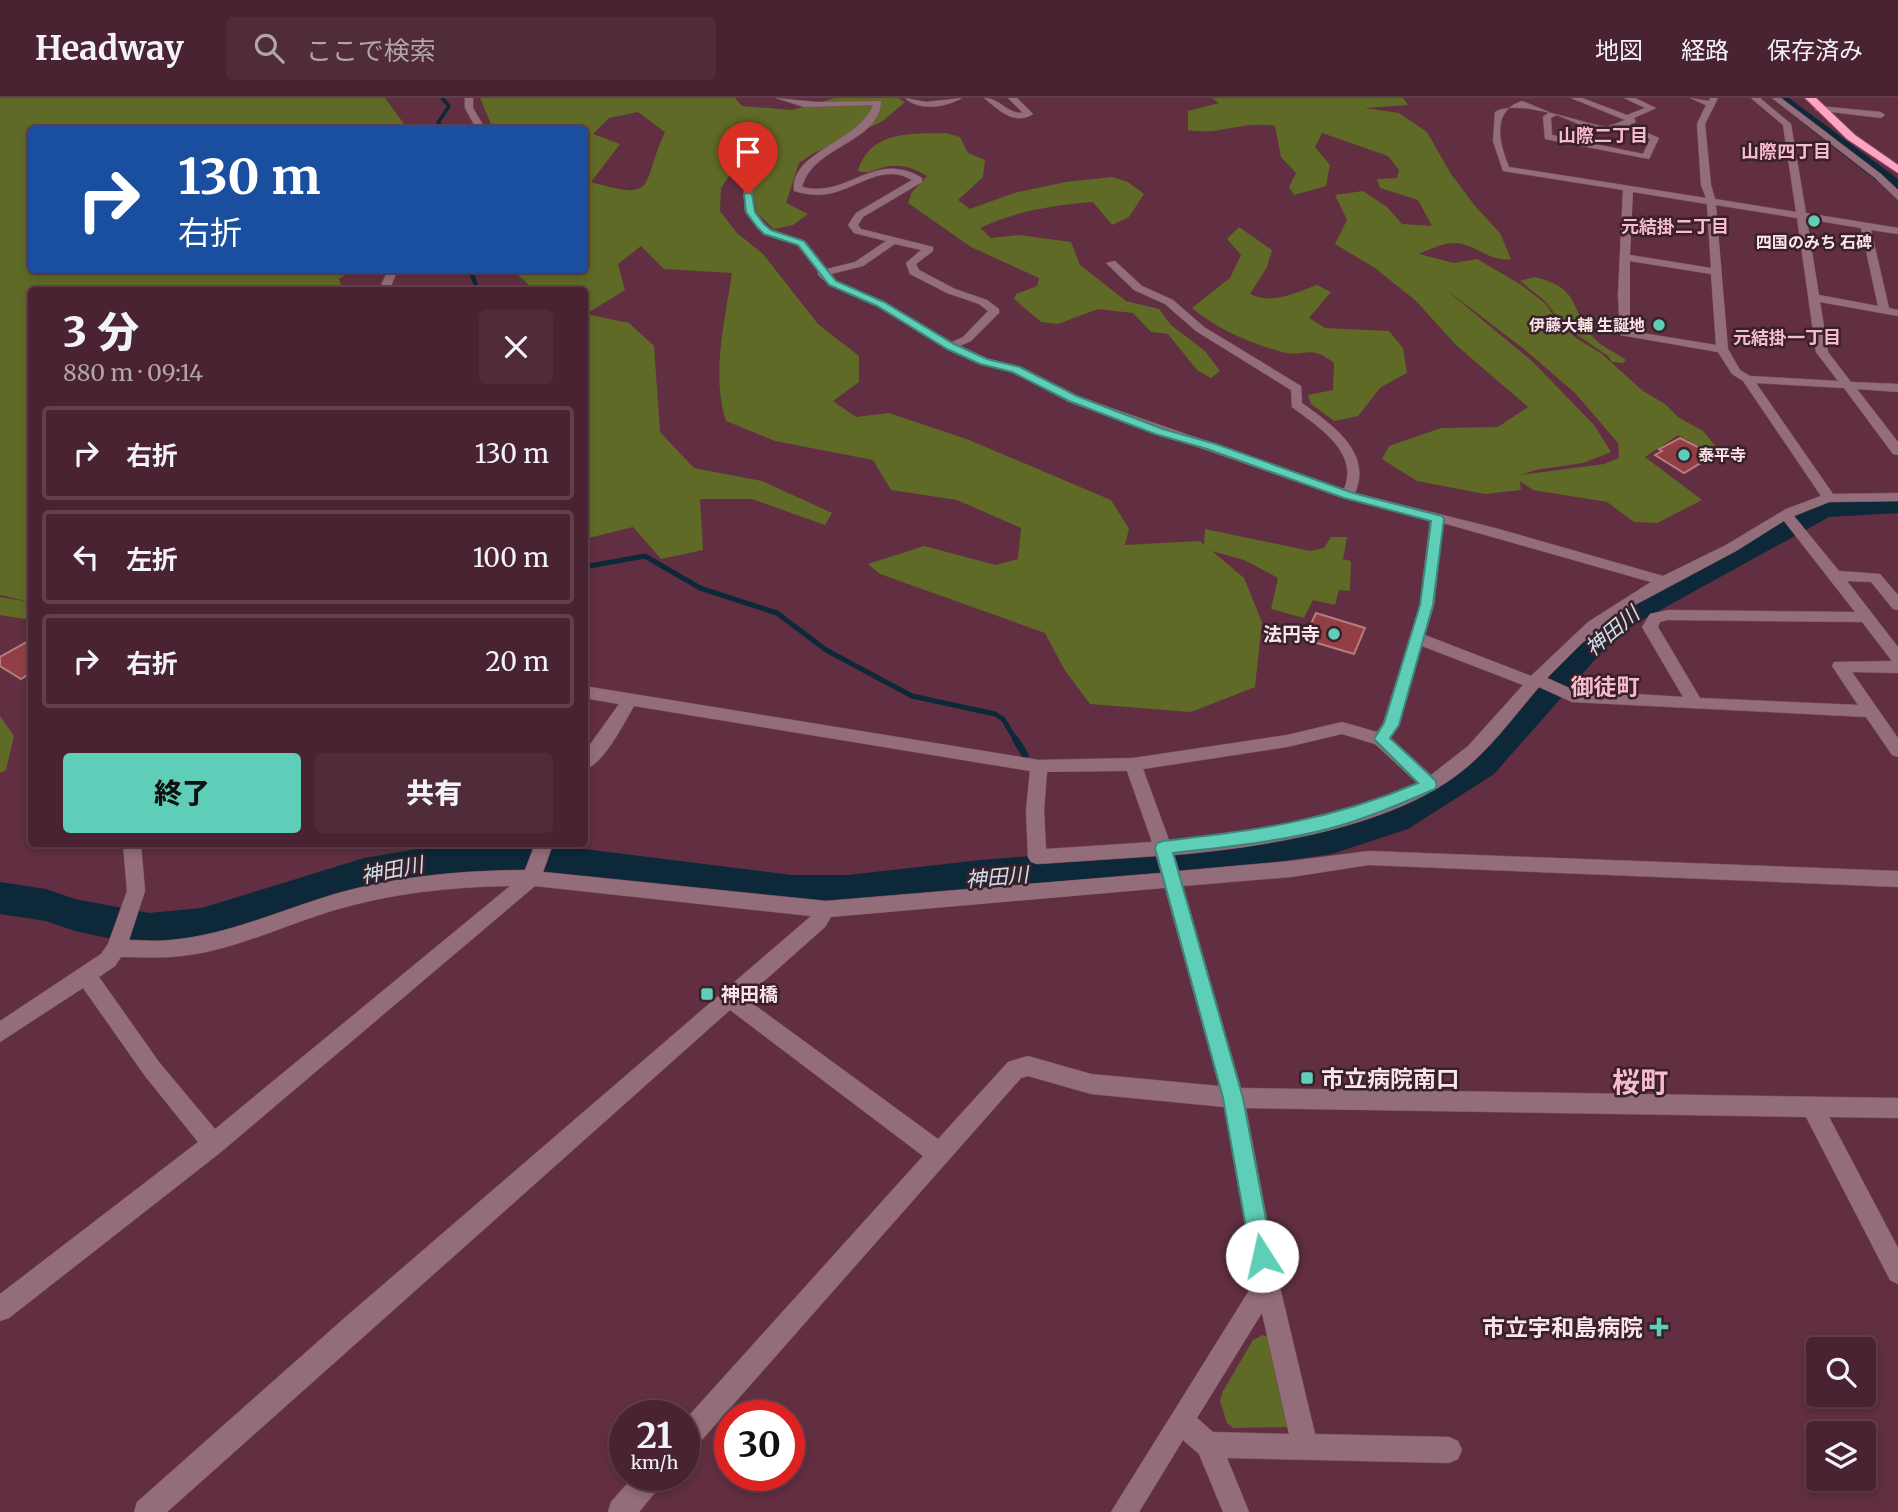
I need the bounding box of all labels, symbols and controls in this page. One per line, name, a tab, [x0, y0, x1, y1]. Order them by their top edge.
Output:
search box	[226, 17, 716, 80]
text: Headway	[35, 28, 184, 69]
icon: search	[250, 29, 288, 67]
text: ここで検索	[306, 34, 436, 67]
text: 地図	[1595, 35, 1643, 66]
text: 経路	[1681, 35, 1729, 66]
text: 保存済み	[1767, 35, 1863, 66]
pin	[718, 122, 778, 194]
district label: 山際二丁目	[1558, 124, 1648, 147]
icon: arrive	[729, 133, 767, 171]
district label: 山際四丁目	[1741, 140, 1831, 163]
text: 130 m	[178, 146, 321, 207]
icon: right	[63, 154, 154, 245]
text: 右折	[178, 213, 242, 253]
marker: 四国のみち 石碑	[1806, 213, 1822, 229]
district label: 元結掛二丁目	[1621, 215, 1729, 238]
place label: 四国のみち 石碑	[1756, 232, 1872, 252]
text: 3 分	[63, 306, 139, 358]
button: close	[479, 310, 553, 384]
place label: 伊藤大輔 生誕地	[1528, 315, 1645, 335]
marker: 伊藤大輔 生誕地	[1651, 317, 1667, 333]
district label: 元結掛一丁目	[1733, 326, 1841, 349]
text: 880 m · 09:14	[63, 358, 203, 387]
icon: right	[67, 434, 105, 472]
text: 130 m	[475, 437, 549, 470]
text: 右折	[126, 439, 178, 472]
place label: 泰平寺	[1698, 445, 1746, 465]
marker: 泰平寺	[1676, 447, 1692, 463]
icon: left	[67, 538, 105, 576]
text: 100 m	[473, 541, 549, 574]
text: 左折	[126, 543, 178, 576]
water label: 神田川	[1579, 599, 1646, 662]
place label: 法円寺	[1263, 622, 1320, 646]
marker: 法円寺	[1326, 626, 1342, 642]
icon: right	[67, 642, 105, 680]
text: 20 m	[485, 645, 549, 678]
text: 右折	[126, 647, 178, 680]
district label: 御徒町	[1571, 672, 1640, 701]
button: 終了	[63, 753, 301, 833]
button: 共有	[315, 753, 553, 833]
water label: 神田川	[359, 850, 427, 889]
water label: 神田川	[964, 861, 1032, 893]
place label: 神田橋	[721, 982, 778, 1006]
marker: 神田橋	[699, 986, 715, 1002]
place label: 市立病院南口	[1321, 1064, 1459, 1093]
district label: 桜町	[1612, 1064, 1668, 1100]
marker: 市立病院南口	[1299, 1070, 1315, 1086]
position arrow	[1225, 1219, 1299, 1293]
place label: 市立宇和島病院	[1482, 1313, 1643, 1342]
marker: 市立宇和島病院	[1649, 1317, 1669, 1337]
map controls	[1806, 1337, 1876, 1491]
button: search	[1806, 1337, 1876, 1407]
speed limit sign: 30	[714, 1400, 805, 1491]
text: 21	[637, 1414, 672, 1458]
button: layers	[1806, 1421, 1876, 1491]
text: km/h	[631, 1451, 678, 1474]

